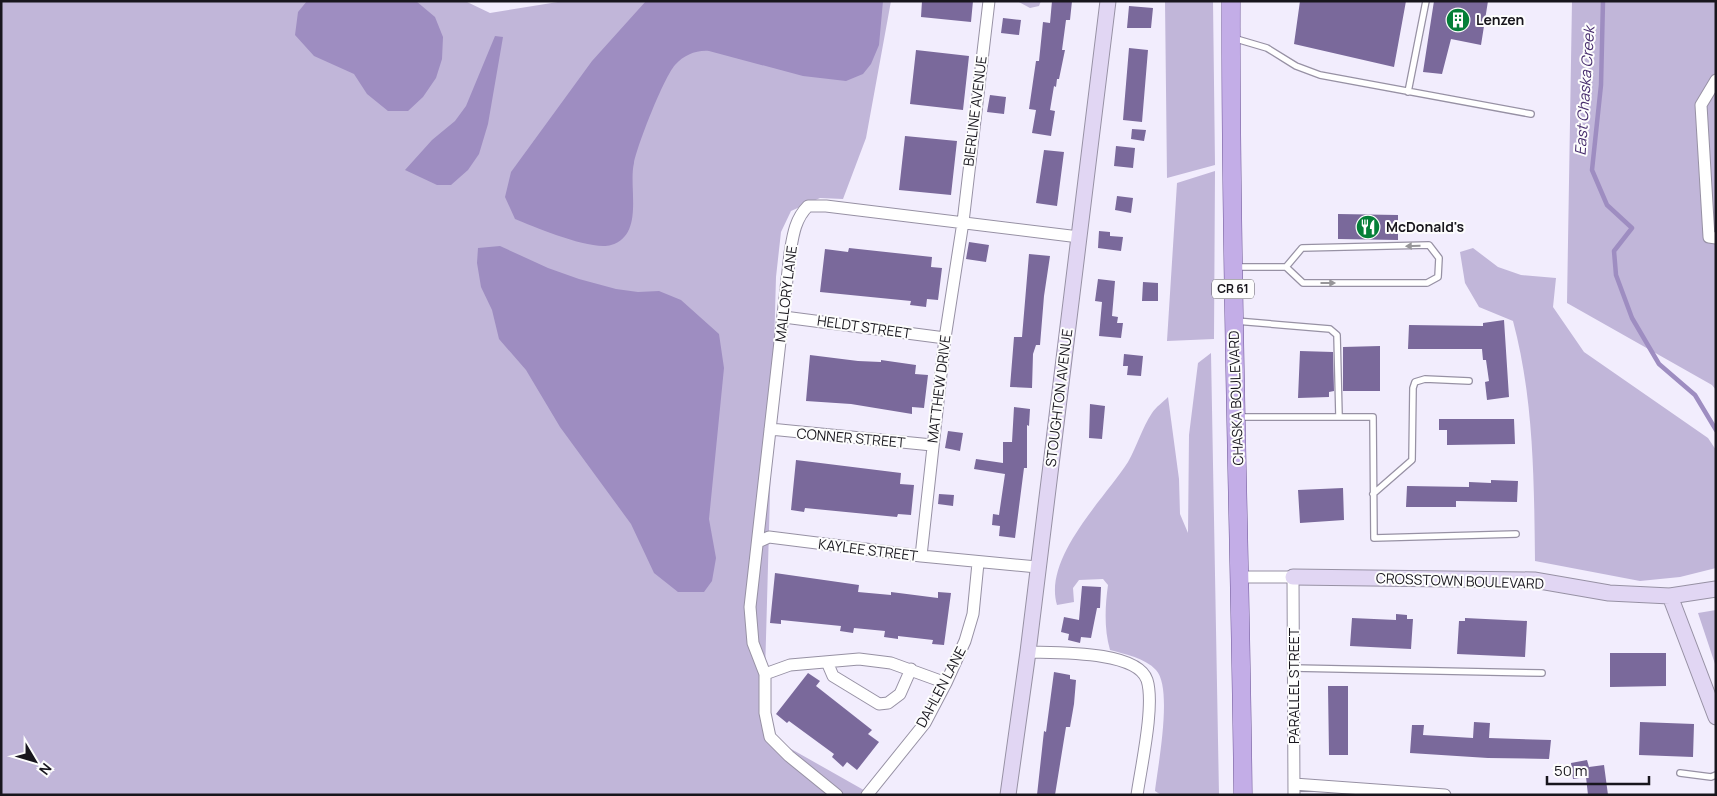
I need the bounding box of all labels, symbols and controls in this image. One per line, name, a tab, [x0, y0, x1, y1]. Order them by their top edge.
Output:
building icon: Lenzen	[1445, 7, 1471, 33]
place label: Lenzen	[1476, 10, 1524, 29]
water label: East Chaska Creek	[1570, 23, 1600, 156]
street label: BIERLINE AVENUE	[958, 55, 991, 167]
restaurant icon: McDonald's	[1355, 214, 1381, 240]
place label: McDonald's	[1386, 217, 1464, 236]
one-way arrow	[1405, 242, 1421, 250]
street label: MALLORY LANE	[770, 245, 801, 343]
one-way arrow	[1320, 279, 1336, 287]
road number: CR 61	[1212, 280, 1254, 298]
street label: HELDT STREET	[816, 311, 913, 343]
street label: STOUGHTON AVENUE	[1041, 328, 1076, 468]
street label: CHASKA BOULEVARD	[1224, 330, 1247, 466]
street label: MATTHEW DRIVE	[922, 334, 955, 444]
street label: CONNER STREET	[796, 423, 907, 452]
street label: KAYLEE STREET	[817, 534, 920, 565]
street label: CROSSTOWN BOULEVARD	[1376, 568, 1544, 593]
street label: PARALLEL STREET	[1284, 627, 1303, 744]
street label: DAHLEN LANE	[911, 643, 970, 730]
north arrow	[10, 736, 60, 786]
scale bar	[1547, 754, 1650, 786]
text: N	[35, 759, 56, 779]
text: 50 m	[1554, 760, 1588, 781]

